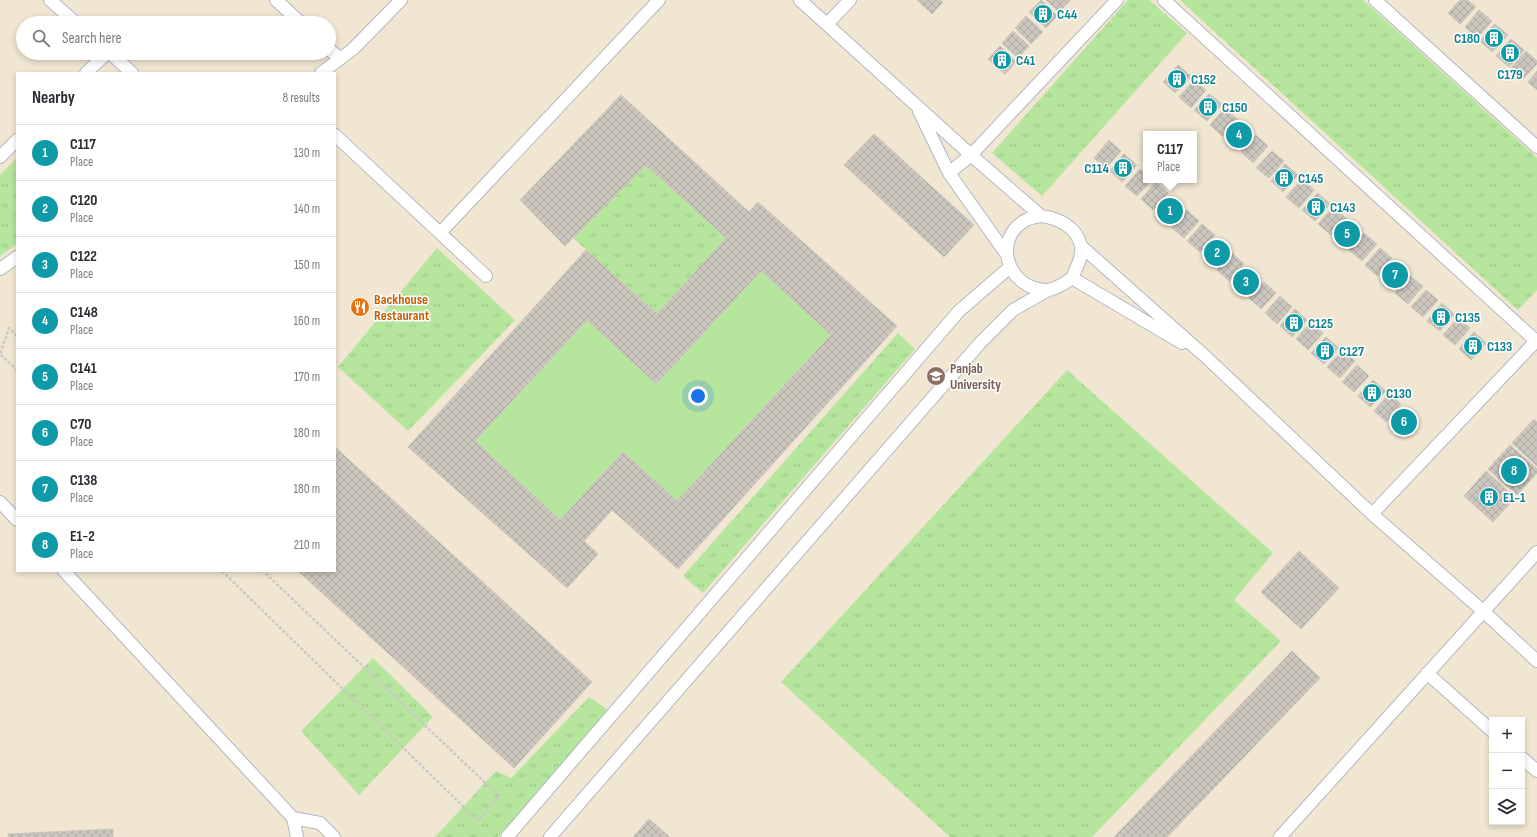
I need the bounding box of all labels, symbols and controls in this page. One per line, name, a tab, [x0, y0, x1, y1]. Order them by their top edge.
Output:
building icon: C44	[1032, 3, 1054, 25]
place label: C44	[1057, 6, 1078, 23]
search box	[16, 16, 336, 60]
icon: search	[30, 27, 52, 49]
building icon: C180	[1483, 27, 1505, 49]
text: Search here	[62, 29, 122, 48]
place label: C180	[1454, 30, 1480, 47]
building icon: C179	[1499, 42, 1521, 64]
building icon: C41	[991, 49, 1013, 71]
place label: C41	[1016, 52, 1036, 69]
place label: C179	[1497, 66, 1523, 83]
building icon: C152	[1166, 68, 1188, 90]
place label: C152	[1191, 71, 1216, 88]
text: Nearby	[32, 88, 75, 108]
text: 8 results	[282, 90, 320, 106]
building icon: C150	[1197, 96, 1219, 118]
place label: C150	[1222, 99, 1248, 116]
pin: 4	[1226, 120, 1252, 150]
popup	[1143, 131, 1197, 183]
text: C117	[70, 135, 96, 154]
text: C117	[1157, 140, 1183, 159]
text: 1	[42, 145, 48, 161]
text: 130 m	[294, 145, 320, 161]
text: Place	[70, 154, 93, 170]
building icon: C114	[1112, 157, 1134, 179]
text: Place	[1157, 159, 1180, 175]
place label: C114	[1084, 160, 1109, 177]
building icon: C145	[1273, 167, 1295, 189]
place label: C145	[1298, 170, 1323, 187]
text: C120	[70, 191, 97, 210]
pin: 1	[1157, 196, 1183, 226]
building icon: C143	[1305, 196, 1327, 218]
place label: C143	[1330, 199, 1356, 216]
text: 2	[42, 201, 48, 217]
text: 140 m	[294, 201, 320, 217]
text: Place	[70, 210, 93, 226]
pin: 5	[1334, 219, 1360, 249]
pin: 2	[1204, 238, 1230, 268]
text: C122	[70, 247, 97, 266]
text: 3	[42, 257, 48, 273]
text: 150 m	[294, 257, 320, 273]
pin: 7	[1382, 260, 1408, 290]
text: Place	[70, 266, 93, 282]
pin: 3	[1233, 267, 1259, 297]
place label: Backhouse Restaurant	[374, 291, 430, 324]
restaurant icon: Backhouse Restaurant	[349, 296, 371, 318]
text: C148	[70, 303, 98, 322]
building icon: C135	[1430, 306, 1452, 328]
place label: C135	[1455, 309, 1480, 326]
building icon: C125	[1283, 312, 1305, 334]
text: 4	[42, 313, 48, 329]
text: 160 m	[294, 313, 320, 329]
place label: C125	[1308, 315, 1333, 332]
text: Place	[70, 322, 93, 338]
building icon: C133	[1462, 335, 1484, 357]
place label: C133	[1487, 338, 1512, 355]
building icon: C127	[1314, 340, 1336, 362]
place label: C127	[1339, 343, 1365, 360]
text: C141	[70, 359, 97, 378]
place label: Panjab University	[950, 360, 1001, 393]
school or university icon: Panjab University	[925, 365, 947, 387]
text: 5	[42, 369, 48, 385]
text: 170 m	[294, 369, 320, 385]
text: Place	[70, 378, 93, 394]
building icon: C130	[1361, 382, 1383, 404]
place label: C130	[1386, 385, 1412, 402]
your location	[688, 386, 708, 406]
pin: 6	[1391, 407, 1417, 437]
text: C70	[70, 415, 91, 434]
text: 6	[42, 425, 48, 441]
text: 180 m	[294, 425, 320, 441]
text: Place	[70, 434, 93, 450]
pin: 8	[1501, 456, 1527, 486]
text: C138	[70, 471, 97, 490]
text: 7	[42, 481, 48, 497]
text: 180 m	[294, 481, 320, 497]
building icon: E1-1	[1478, 486, 1500, 508]
place label: E1-1	[1503, 489, 1526, 506]
text: Place	[70, 490, 93, 506]
text: E1-2	[70, 527, 95, 546]
text: 8	[42, 537, 48, 553]
text: 210 m	[294, 537, 320, 553]
text: Place	[70, 546, 93, 562]
map controls	[1489, 717, 1525, 825]
button: +	[1489, 717, 1525, 753]
button: −	[1489, 753, 1525, 789]
button: layers	[1489, 789, 1525, 825]

